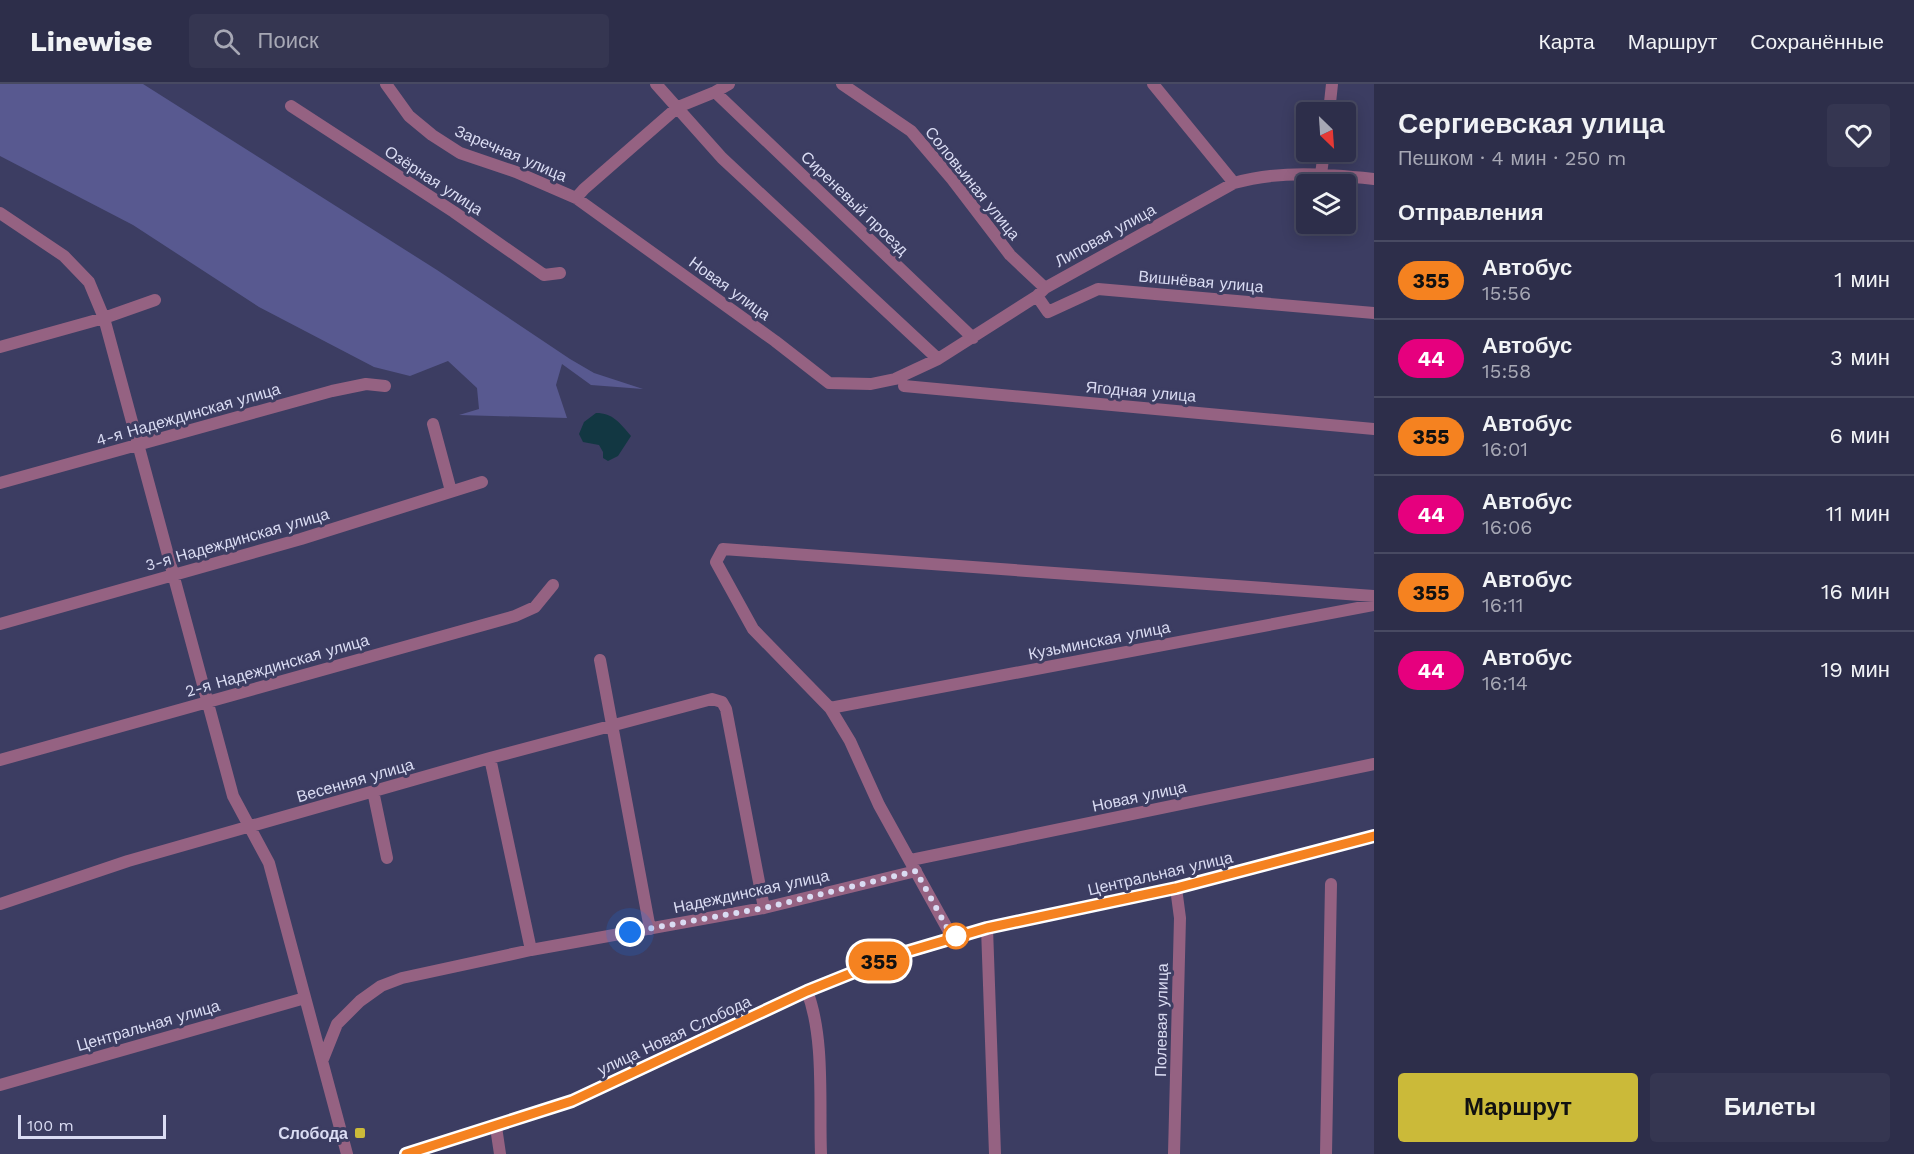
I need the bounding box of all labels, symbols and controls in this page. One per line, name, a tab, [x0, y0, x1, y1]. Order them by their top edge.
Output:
search box	[189, 14, 609, 68]
text: Linewise	[30, 25, 153, 58]
icon: search	[210, 25, 243, 58]
text: Поиск	[258, 28, 319, 53]
text: Карта	[1539, 29, 1595, 54]
text: Маршрут	[1628, 29, 1717, 54]
text: Сохранённые	[1750, 29, 1884, 54]
north arrow	[1296, 102, 1356, 162]
map controls	[1296, 102, 1356, 234]
button: heart	[1827, 104, 1890, 167]
text: Сергиевская улица	[1398, 107, 1665, 140]
street label: Заречная улица	[452, 121, 570, 186]
street label: Соловьиная улица	[921, 123, 1024, 244]
street label: Озёрная улица	[381, 142, 487, 219]
text: Пешком · 4 мин · 250 m	[1398, 146, 1626, 170]
street label: Сиреневый проезд	[797, 147, 913, 260]
button: layers	[1296, 174, 1356, 234]
street label: Липовая улица	[1052, 200, 1159, 271]
text: Отправления	[1398, 200, 1544, 225]
street label: Новая улица	[685, 253, 774, 324]
text: Автобус	[1482, 255, 1572, 280]
street label: Вишнёвая улица	[1138, 267, 1264, 296]
text: 1 мин	[1834, 267, 1890, 292]
text: 355	[1413, 268, 1449, 293]
text: 15:56	[1482, 281, 1531, 305]
text: Автобус	[1482, 333, 1572, 358]
text: 3 мин	[1830, 345, 1890, 370]
text: 44	[1417, 346, 1445, 371]
text: 15:58	[1482, 359, 1531, 383]
street label: Ягодная улица	[1085, 377, 1197, 406]
street label: 4-я Надеждинская улица	[94, 379, 283, 450]
text: Автобус	[1482, 411, 1572, 436]
text: 6 мин	[1830, 423, 1890, 448]
text: 355	[1413, 424, 1449, 449]
text: 16:01	[1482, 437, 1528, 461]
text: Автобус	[1482, 489, 1572, 514]
text: 11 мин	[1826, 501, 1890, 526]
text: 44	[1417, 502, 1445, 527]
street label: 3-я Надеждинская улица	[143, 504, 331, 575]
text: 16:06	[1482, 515, 1532, 539]
text: Автобус	[1482, 567, 1572, 592]
text: 16 мин	[1821, 579, 1890, 604]
text: 355	[1413, 580, 1449, 605]
text: 16:11	[1482, 593, 1523, 617]
street label: Кузьминская улица	[1027, 617, 1172, 664]
street label: 2-я Надеждинская улица	[183, 630, 371, 701]
text: Автобус	[1482, 645, 1572, 670]
text: 19 мин	[1821, 657, 1890, 682]
text: 44	[1417, 658, 1445, 683]
text: 16:14	[1482, 671, 1528, 695]
street label: Весенняя улица	[294, 755, 416, 806]
street label: Новая улица	[1090, 777, 1188, 816]
street label: Центральная улица	[1086, 848, 1235, 899]
street label: Надеждинская улица	[672, 866, 831, 917]
your location	[615, 917, 645, 947]
unlabelled marker	[943, 923, 969, 949]
line badge: 355	[844, 942, 914, 980]
text: 355	[861, 949, 897, 974]
street label: Полевая улица	[1151, 963, 1172, 1077]
street label: улица Новая Слобода	[594, 991, 754, 1079]
street label: Центральная улица	[74, 996, 222, 1055]
button: Маршрут	[1398, 1073, 1638, 1142]
button: Билеты	[1650, 1073, 1890, 1142]
scale bar	[18, 1112, 166, 1140]
text: 100 m	[27, 1116, 74, 1135]
place label: Слобода	[278, 1124, 348, 1143]
marker: Слобода	[353, 1126, 367, 1140]

